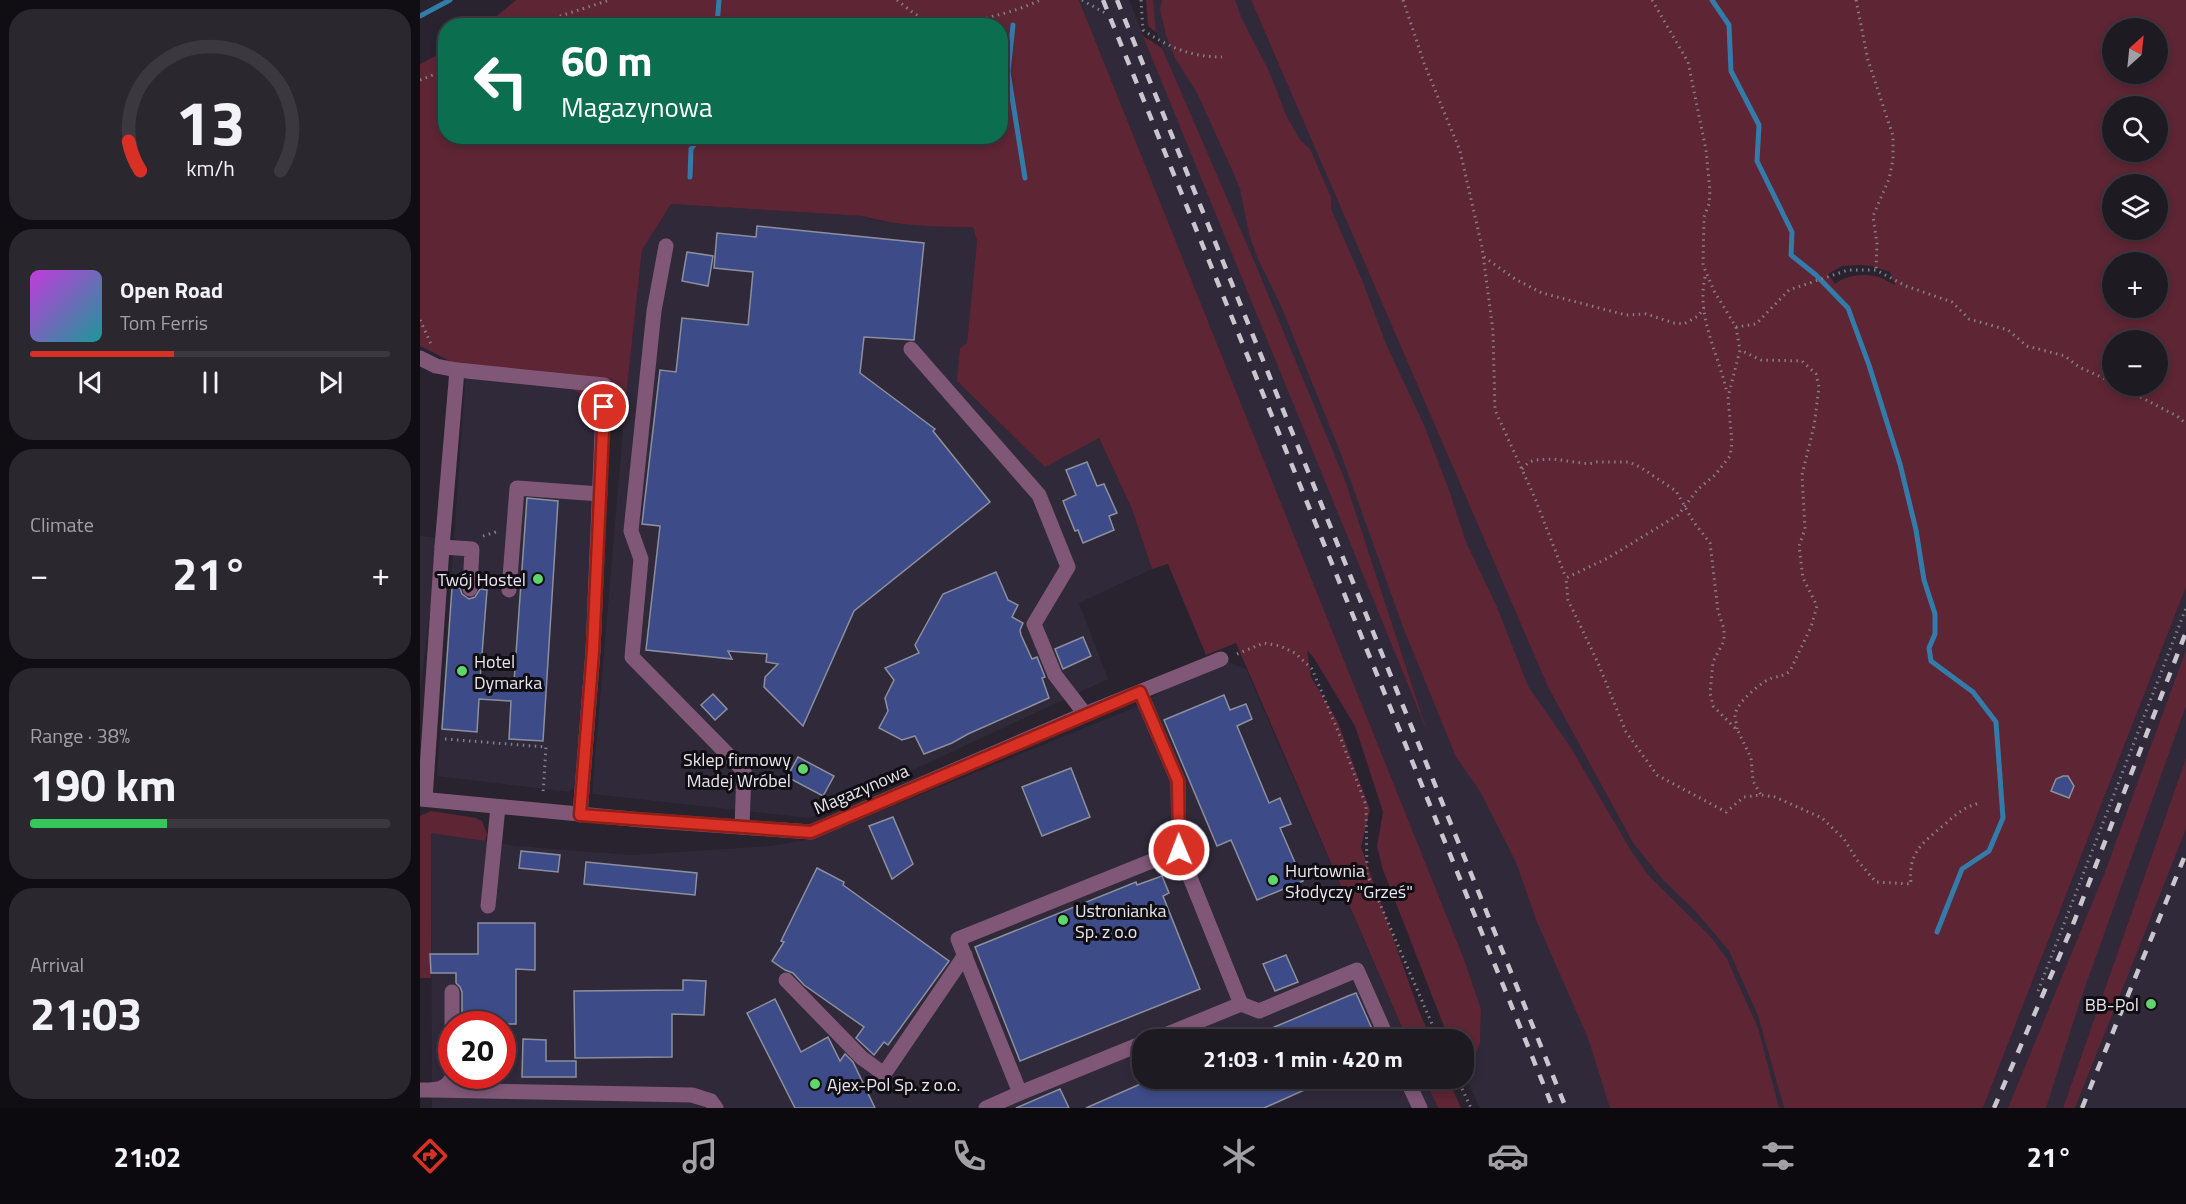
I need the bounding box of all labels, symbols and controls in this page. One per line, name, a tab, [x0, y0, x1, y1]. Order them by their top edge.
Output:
north arrow	[2102, 18, 2168, 84]
map controls	[2102, 18, 2168, 396]
text: 60 m	[561, 28, 653, 92]
icon: left	[462, 42, 540, 120]
text: 13	[175, 75, 245, 170]
text: Magazynowa	[561, 86, 713, 127]
button: search	[2102, 96, 2168, 162]
text: km/h	[186, 153, 234, 185]
button: layers	[2102, 174, 2168, 240]
button: +	[2102, 252, 2168, 318]
text: Open Road	[120, 273, 223, 307]
text: Tom Ferris	[120, 307, 208, 338]
button: −	[2102, 330, 2168, 396]
icon: previous	[74, 366, 107, 399]
icon: pause	[194, 366, 227, 399]
icon: next	[314, 366, 347, 399]
pin	[578, 381, 629, 432]
icon: arrive	[587, 390, 620, 423]
text: Climate	[30, 509, 94, 540]
text: 21°	[172, 539, 248, 607]
text: −	[30, 549, 48, 599]
text: +	[372, 549, 390, 599]
place label: Twój Hostel	[437, 566, 526, 593]
marker: Twój Hostel	[531, 572, 545, 586]
place label: Hotel Dymarka	[474, 648, 542, 696]
marker: Hotel Dymarka	[455, 664, 469, 678]
text: Range · 38%	[30, 720, 130, 751]
place label: Sklep firmowy Madej Wróbel	[683, 746, 791, 794]
text: 190 km	[30, 750, 176, 818]
street label: Magazynowa	[809, 757, 913, 821]
marker: Sklep firmowy Madej Wróbel	[796, 762, 810, 776]
position arrow	[1147, 818, 1211, 882]
place label: Hurtownia Słodyczy "Grześ"	[1285, 857, 1413, 905]
marker: Hurtownia Słodyczy "Grześ"	[1266, 873, 1280, 887]
place label: Ustronianka Sp. z o.o	[1075, 897, 1167, 945]
marker: Ustronianka Sp. z o.o	[1056, 913, 1070, 927]
text: Arrival	[30, 949, 84, 980]
text: 21:03	[30, 979, 142, 1047]
place label: BB-Pol	[2085, 991, 2139, 1018]
marker: BB-Pol	[2144, 997, 2158, 1011]
speed limit sign: 20	[438, 1011, 516, 1089]
text: 21:03 · 1 min · 420 m	[1203, 1042, 1403, 1076]
place label: Ajex-Pol Sp. z o.o.	[827, 1071, 960, 1098]
marker: Ajex-Pol Sp. z o.o.	[808, 1077, 822, 1091]
icon: directions	[409, 1135, 451, 1177]
icon: music	[679, 1135, 721, 1177]
icon: phone	[948, 1135, 990, 1177]
icon: climate	[1218, 1135, 1260, 1177]
icon: car	[1487, 1135, 1529, 1177]
icon: filters	[1757, 1135, 1799, 1177]
text: 21:02	[114, 1136, 181, 1177]
text: 21°	[2027, 1136, 2072, 1177]

